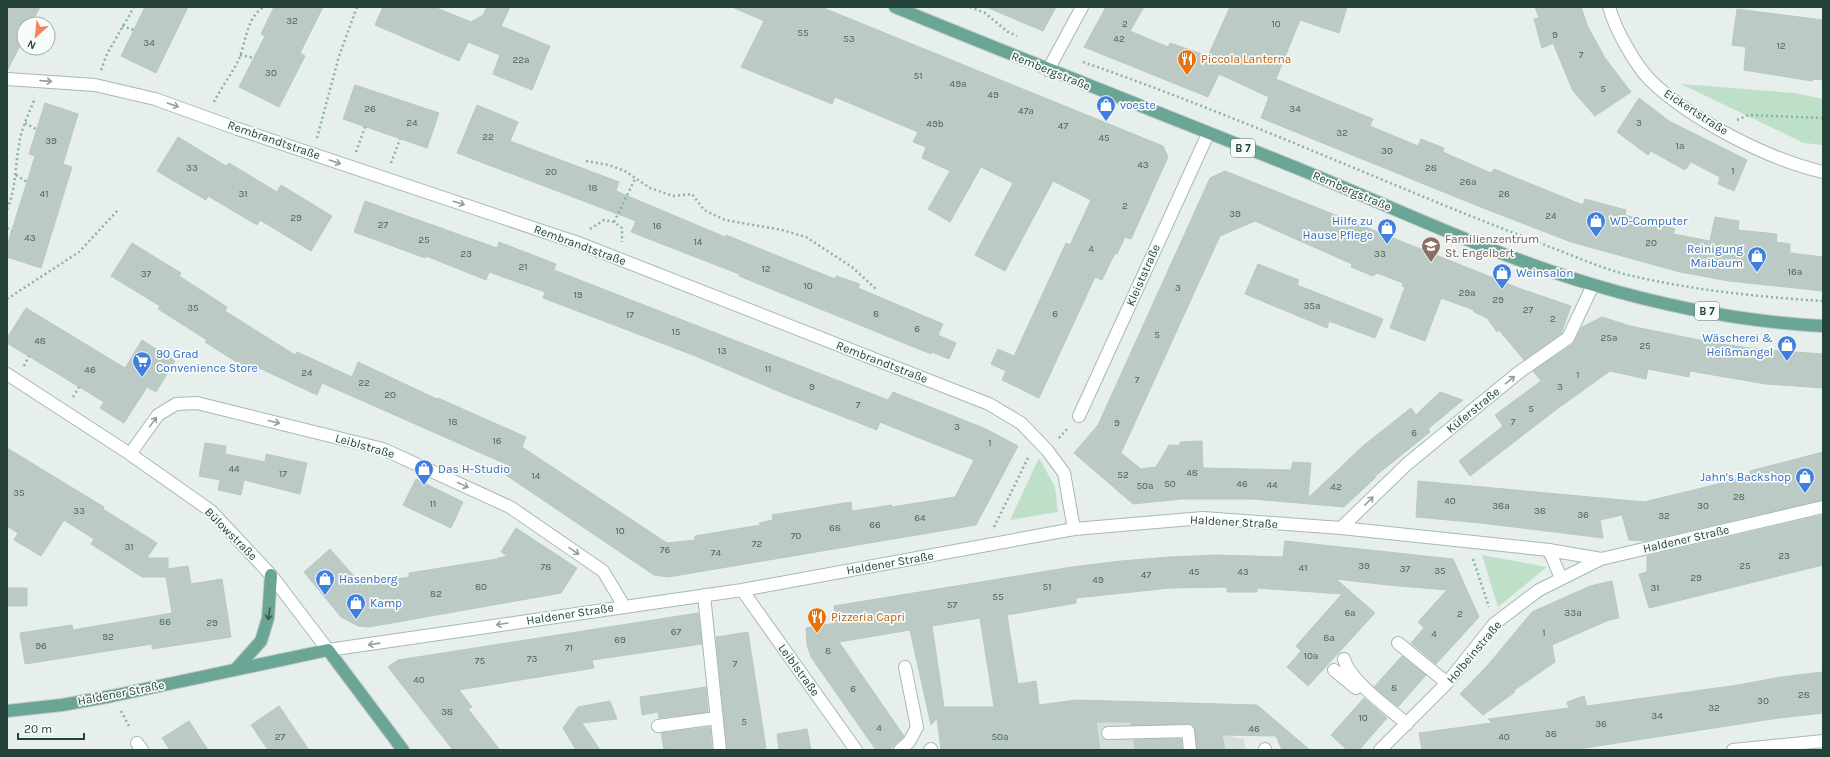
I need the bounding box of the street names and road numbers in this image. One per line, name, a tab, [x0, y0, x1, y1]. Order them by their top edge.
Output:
street label: Rembergstraße	[1009, 49, 1093, 93]
street label: Eickertstraße	[1661, 86, 1731, 138]
street label: Rembrandtstraße	[226, 118, 322, 162]
road number: B 7	[1231, 139, 1255, 157]
street label: Rembergstraße	[1311, 168, 1393, 214]
street label: Rembrandtstraße	[532, 222, 628, 268]
street label: Kleiststraße	[1123, 242, 1163, 308]
road number: B 7	[1695, 302, 1719, 320]
street label: Rembrandtstraße	[834, 338, 930, 386]
street label: Küferstraße	[1444, 384, 1502, 436]
street label: Leiblstraße	[334, 431, 396, 461]
street label: Bülowstraße	[202, 505, 260, 563]
street label: Haldener Straße	[1190, 513, 1278, 531]
street label: Haldener Straße	[1642, 522, 1730, 556]
street label: Haldener Straße	[845, 548, 935, 578]
street label: Haldener Straße	[525, 600, 615, 628]
street label: Holbeinstraße	[1444, 618, 1504, 686]
street label: Leiblstraße	[775, 641, 823, 699]
street label: Haldener Straße	[76, 678, 166, 708]

